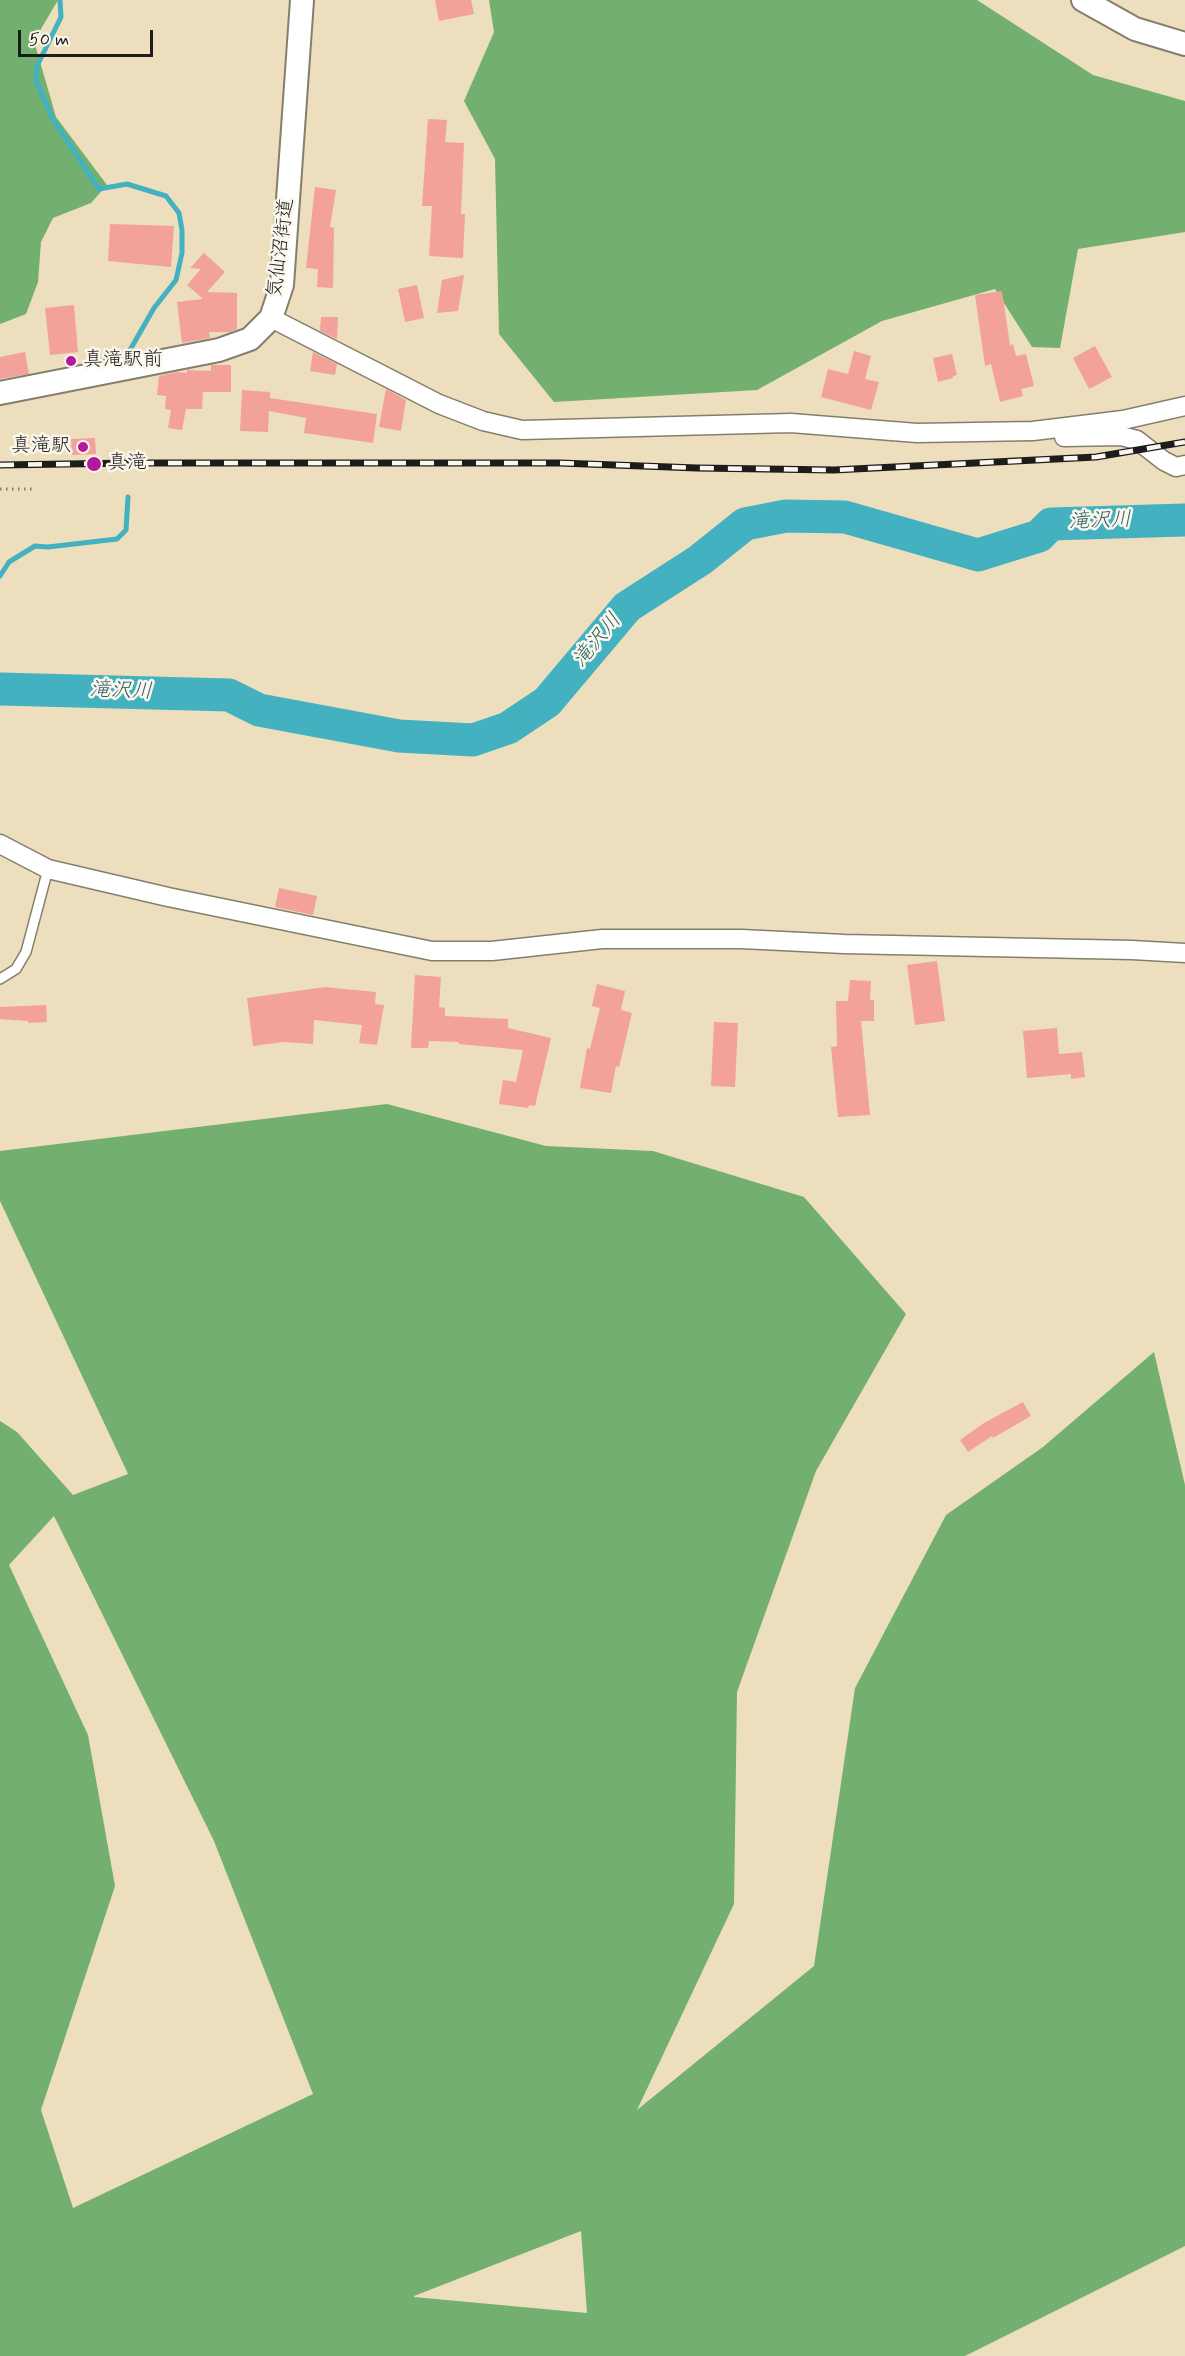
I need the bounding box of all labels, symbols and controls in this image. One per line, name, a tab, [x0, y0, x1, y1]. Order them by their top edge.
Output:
scale bar	[21, 18, 156, 56]
text: 50 m	[29, 28, 69, 52]
street label: 気仙沼街道	[264, 197, 300, 299]
place label: 真滝駅前	[83, 349, 163, 373]
marker: 真滝駅前	[64, 354, 78, 368]
place label: 真滝駅	[11, 435, 71, 459]
marker: 真滝駅	[76, 440, 90, 454]
place label: 真滝	[107, 452, 147, 476]
marker: 真滝	[85, 455, 103, 473]
water label: 滝沢川	[1068, 508, 1132, 536]
water label: 滝沢川	[568, 609, 628, 673]
water label: 滝沢川	[89, 678, 153, 706]

